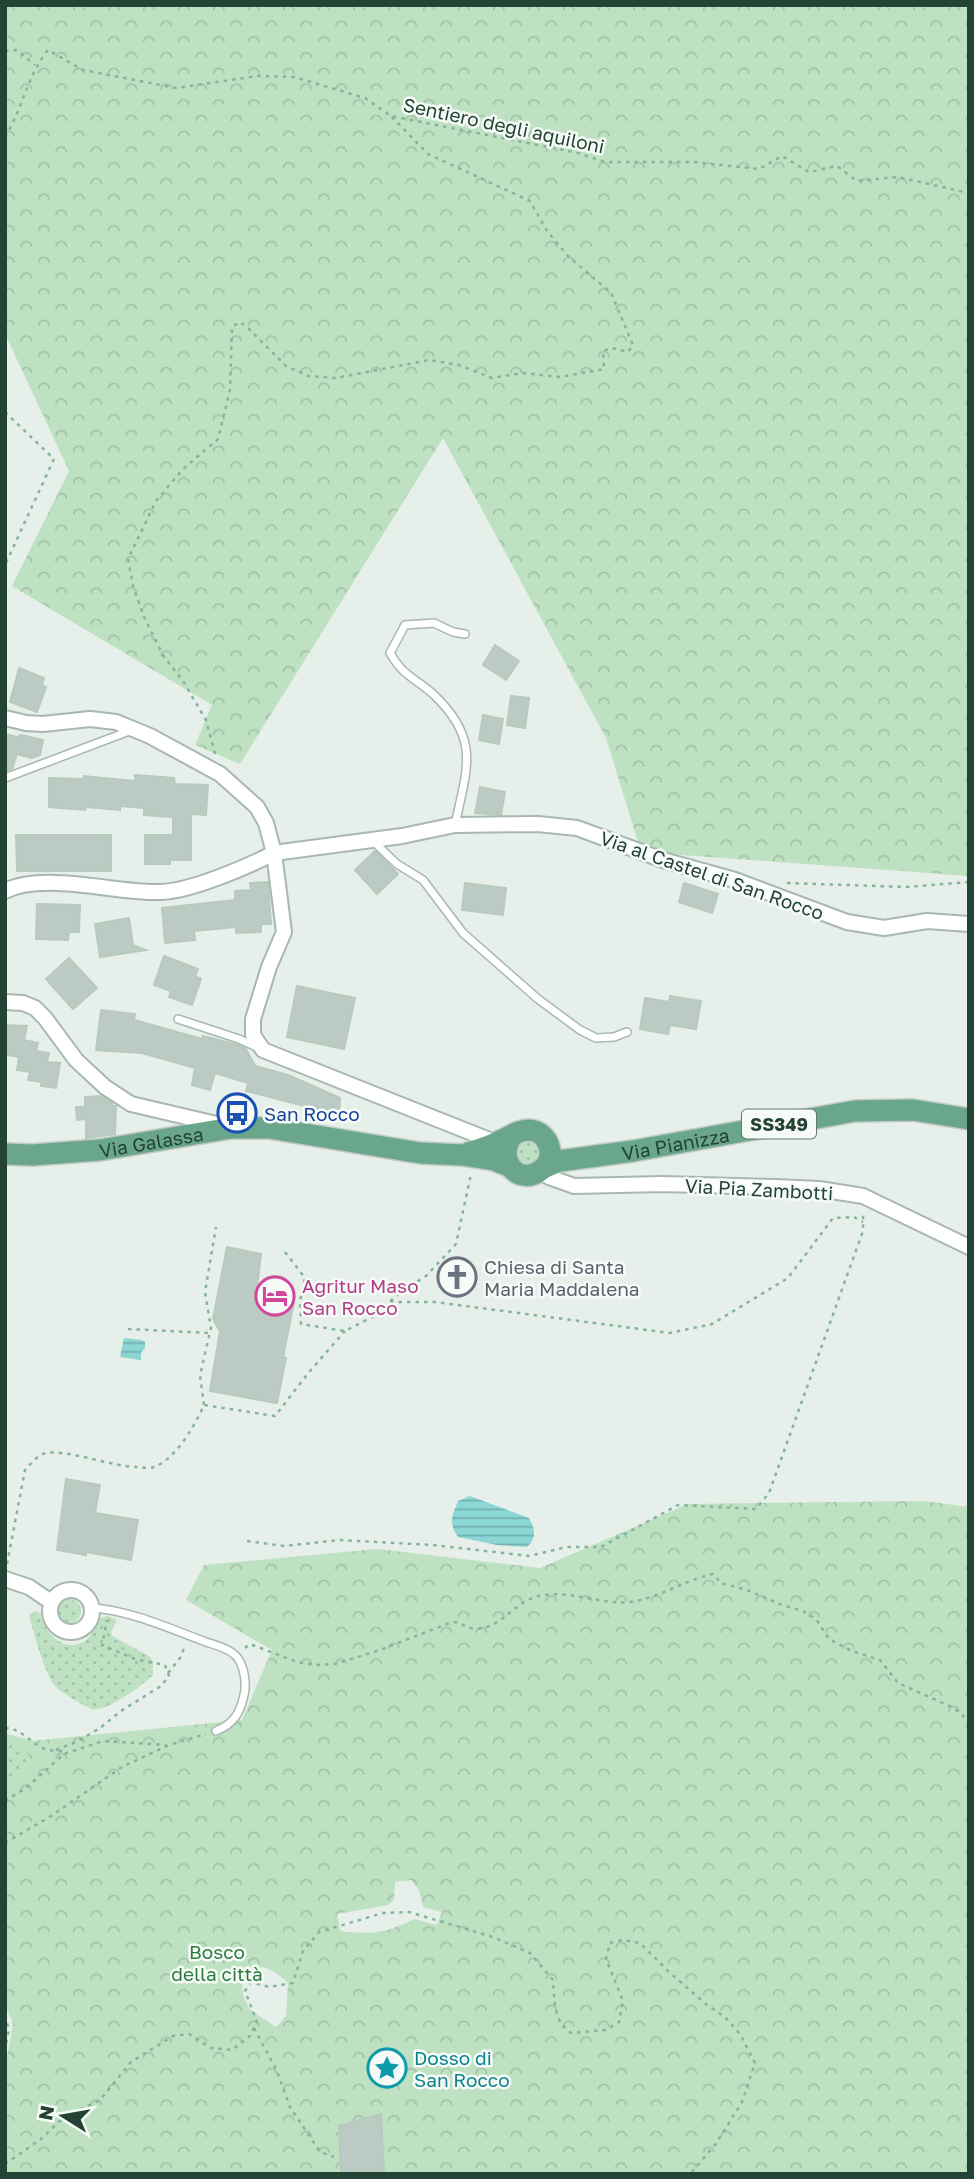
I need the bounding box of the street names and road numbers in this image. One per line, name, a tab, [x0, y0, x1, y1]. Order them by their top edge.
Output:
street label: Sentiero degli aquiloni	[401, 92, 607, 158]
street label: Via al Castel di San Rocco	[597, 826, 827, 924]
road number: SS349	[742, 1110, 816, 1139]
street label: Via Galassa	[97, 1121, 205, 1161]
street label: Via Pianizza	[620, 1122, 731, 1164]
street label: Via Pia Zambotti	[684, 1174, 834, 1204]

